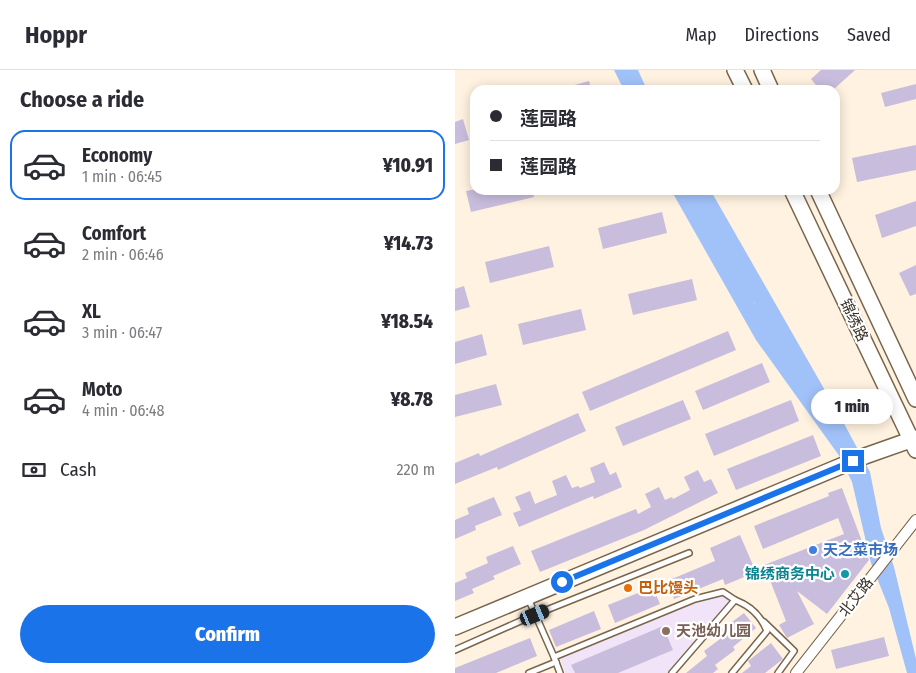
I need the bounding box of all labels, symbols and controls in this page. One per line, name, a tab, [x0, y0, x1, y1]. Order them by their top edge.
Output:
text: Hoppr	[25, 21, 87, 49]
text: Map	[685, 24, 717, 46]
text: Directions	[745, 24, 819, 46]
text: Saved	[847, 24, 891, 46]
text: Choose a ride	[20, 86, 144, 113]
text: 莲园路	[520, 107, 577, 130]
icon: car	[22, 143, 67, 188]
text: Economy	[82, 144, 152, 167]
text: ¥10.91	[383, 154, 433, 177]
text: 莲园路	[520, 155, 577, 178]
text: 1 min · 06:45	[82, 167, 162, 186]
icon: car	[22, 221, 67, 266]
text: Comfort	[82, 222, 146, 245]
text: ¥14.73	[384, 232, 433, 255]
text: 2 min · 06:46	[82, 245, 164, 264]
street label: 锦绣路	[836, 296, 872, 344]
icon: car	[22, 299, 67, 344]
text: XL	[82, 300, 101, 323]
text: ¥18.54	[381, 310, 433, 333]
text: 3 min · 06:47	[82, 323, 162, 342]
icon: car	[22, 377, 67, 422]
text: Moto	[82, 378, 122, 401]
text: ¥8.78	[390, 388, 433, 411]
callout: 1 min	[812, 388, 894, 424]
text: 1 min	[835, 397, 869, 416]
text: 4 min · 06:48	[82, 401, 165, 420]
route end	[842, 450, 864, 472]
icon: cash	[20, 456, 48, 484]
text: Cash	[60, 458, 97, 481]
text: 220 m	[396, 460, 435, 479]
place label: 天之菜市场	[823, 541, 898, 559]
marker: 天之菜市场	[807, 544, 819, 556]
place label: 锦绣商务中心	[745, 565, 835, 583]
marker: 锦绣商务中心	[839, 568, 851, 580]
route start	[551, 571, 573, 593]
street label: 北艾路	[835, 574, 877, 620]
place label: 巴比馒头	[638, 579, 698, 597]
marker: 巴比馒头	[622, 582, 634, 594]
car	[518, 602, 551, 628]
button: Confirm	[20, 605, 435, 663]
place label: 天池幼儿园	[676, 622, 751, 640]
marker: 天池幼儿园	[660, 625, 672, 637]

